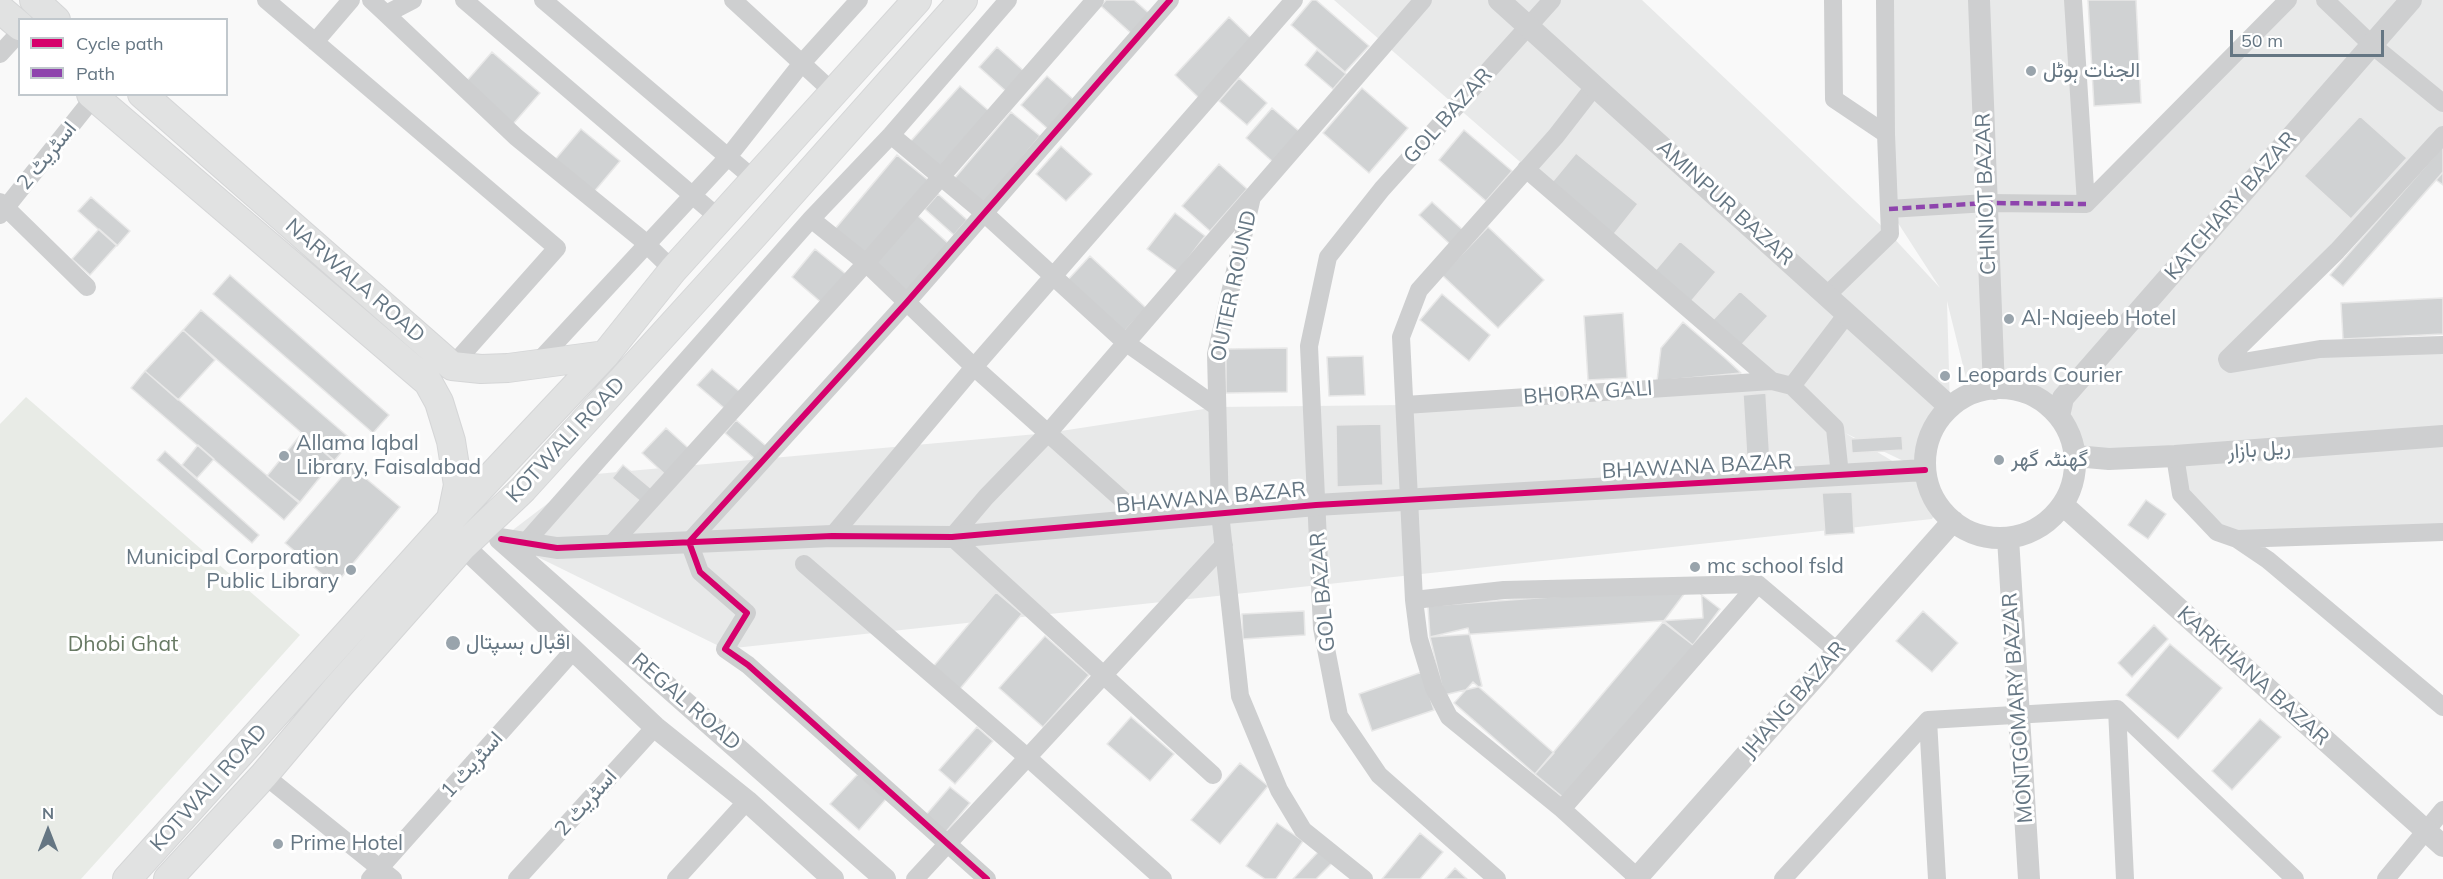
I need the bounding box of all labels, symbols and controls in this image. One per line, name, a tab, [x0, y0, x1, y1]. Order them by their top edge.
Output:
legend	[18, 18, 228, 96]
scale bar	[2233, 18, 2388, 56]
text: 50 m	[2241, 29, 2283, 52]
text: Cycle path	[76, 32, 163, 55]
place label: الجنات ہوٹل	[2043, 58, 2140, 84]
text: Path	[76, 62, 115, 85]
street label: GOL BAZAR	[1398, 63, 1498, 169]
marker: الجنات ہوٹل	[2024, 64, 2038, 78]
street label: CHINIOT BAZAR	[1971, 113, 2001, 275]
street label: اسٹریٹ 2	[12, 117, 82, 195]
street label: KATCHARY BAZAR	[2160, 127, 2302, 285]
street label: AMINPUR BAZAR	[1651, 135, 1799, 271]
street label: OUTER ROUND	[1206, 208, 1262, 364]
street label: NARWALA ROAD	[280, 214, 430, 348]
place label: Al-Najeeb Hotel	[2021, 306, 2176, 332]
marker: Al-Najeeb Hotel	[2002, 312, 2016, 326]
place label: Leopards Courier	[1957, 363, 2122, 389]
marker: Leopards Courier	[1938, 369, 1952, 383]
street label: KOTWALI ROAD	[501, 372, 631, 508]
street label: BHORA GALI	[1523, 376, 1653, 410]
place label: Allama Iqbal Library, Faisalabad	[296, 431, 481, 481]
street label: ریل بازار	[2226, 435, 2292, 465]
place label: گھنٹہ گھر	[2011, 447, 2088, 473]
marker: Allama Iqbal Library, Faisalabad	[277, 449, 291, 463]
street label: BHAWANA BAZAR	[1601, 449, 1793, 485]
marker: گھنٹہ گھر	[1992, 453, 2006, 467]
street label: BHAWANA BAZAR	[1115, 477, 1307, 519]
street label: GOL BAZAR	[1305, 531, 1341, 653]
place label: Municipal Corporation Public Library	[126, 545, 339, 595]
place label: mc school fsld	[1707, 554, 1844, 580]
marker: mc school fsld	[1688, 560, 1702, 574]
marker: Municipal Corporation Public Library	[344, 563, 358, 577]
street label: MONTGOMARY BAZAR	[1997, 592, 2039, 824]
street label: KARKHANA BAZAR	[2172, 601, 2334, 751]
place label: اقبال ہسپتال	[466, 630, 570, 656]
park label: Dhobi Ghat	[68, 632, 178, 658]
marker: اقبال ہسپتال	[444, 634, 462, 652]
street label: JHANG BAZAR	[1736, 636, 1852, 764]
street label: REGAL ROAD	[626, 648, 746, 756]
street label: KOTWALI ROAD	[145, 719, 273, 857]
street label: اسٹریٹ 1	[436, 727, 508, 803]
street label: اسٹریٹ 2	[550, 765, 622, 841]
north arrow	[18, 801, 78, 861]
text: N	[42, 803, 54, 823]
place label: Prime Hotel	[290, 831, 403, 857]
marker: Prime Hotel	[271, 837, 285, 851]

